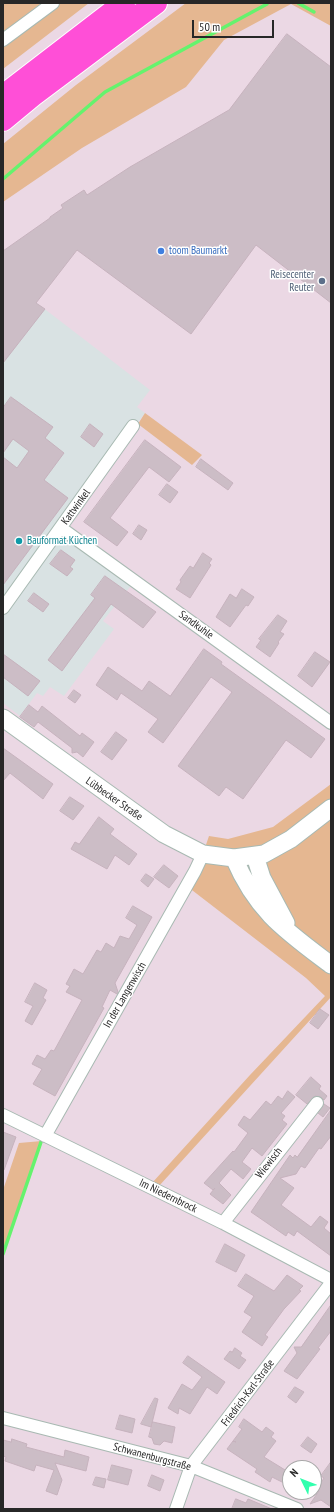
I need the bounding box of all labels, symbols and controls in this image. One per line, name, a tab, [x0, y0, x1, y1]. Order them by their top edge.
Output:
scale bar	[194, 12, 276, 38]
text: 50 m	[199, 19, 220, 34]
place label: toom Baumarkt	[169, 244, 227, 258]
marker: toom Baumarkt	[156, 246, 166, 256]
place label: Reisecenter Reuter	[270, 268, 314, 294]
marker: Reisecenter Reuter	[317, 276, 327, 286]
street label: Kattwinkel	[59, 487, 93, 527]
place label: Bauformat Küchen	[27, 534, 97, 548]
marker: Bauformat Küchen	[14, 536, 24, 546]
street label: Sandkuhle	[176, 608, 216, 642]
street label: Lübbecker Straße	[83, 775, 145, 823]
street label: In der Langenwisch	[101, 960, 149, 1030]
street label: Wiewisch	[253, 1145, 285, 1181]
street label: Im Niedernbrock	[137, 1176, 199, 1216]
street label: Friedrich-Karl-Straße	[219, 1357, 277, 1429]
street label: Schwanenburgstraße	[112, 1440, 192, 1474]
north arrow	[282, 1460, 322, 1500]
text: N	[287, 1466, 301, 1479]

